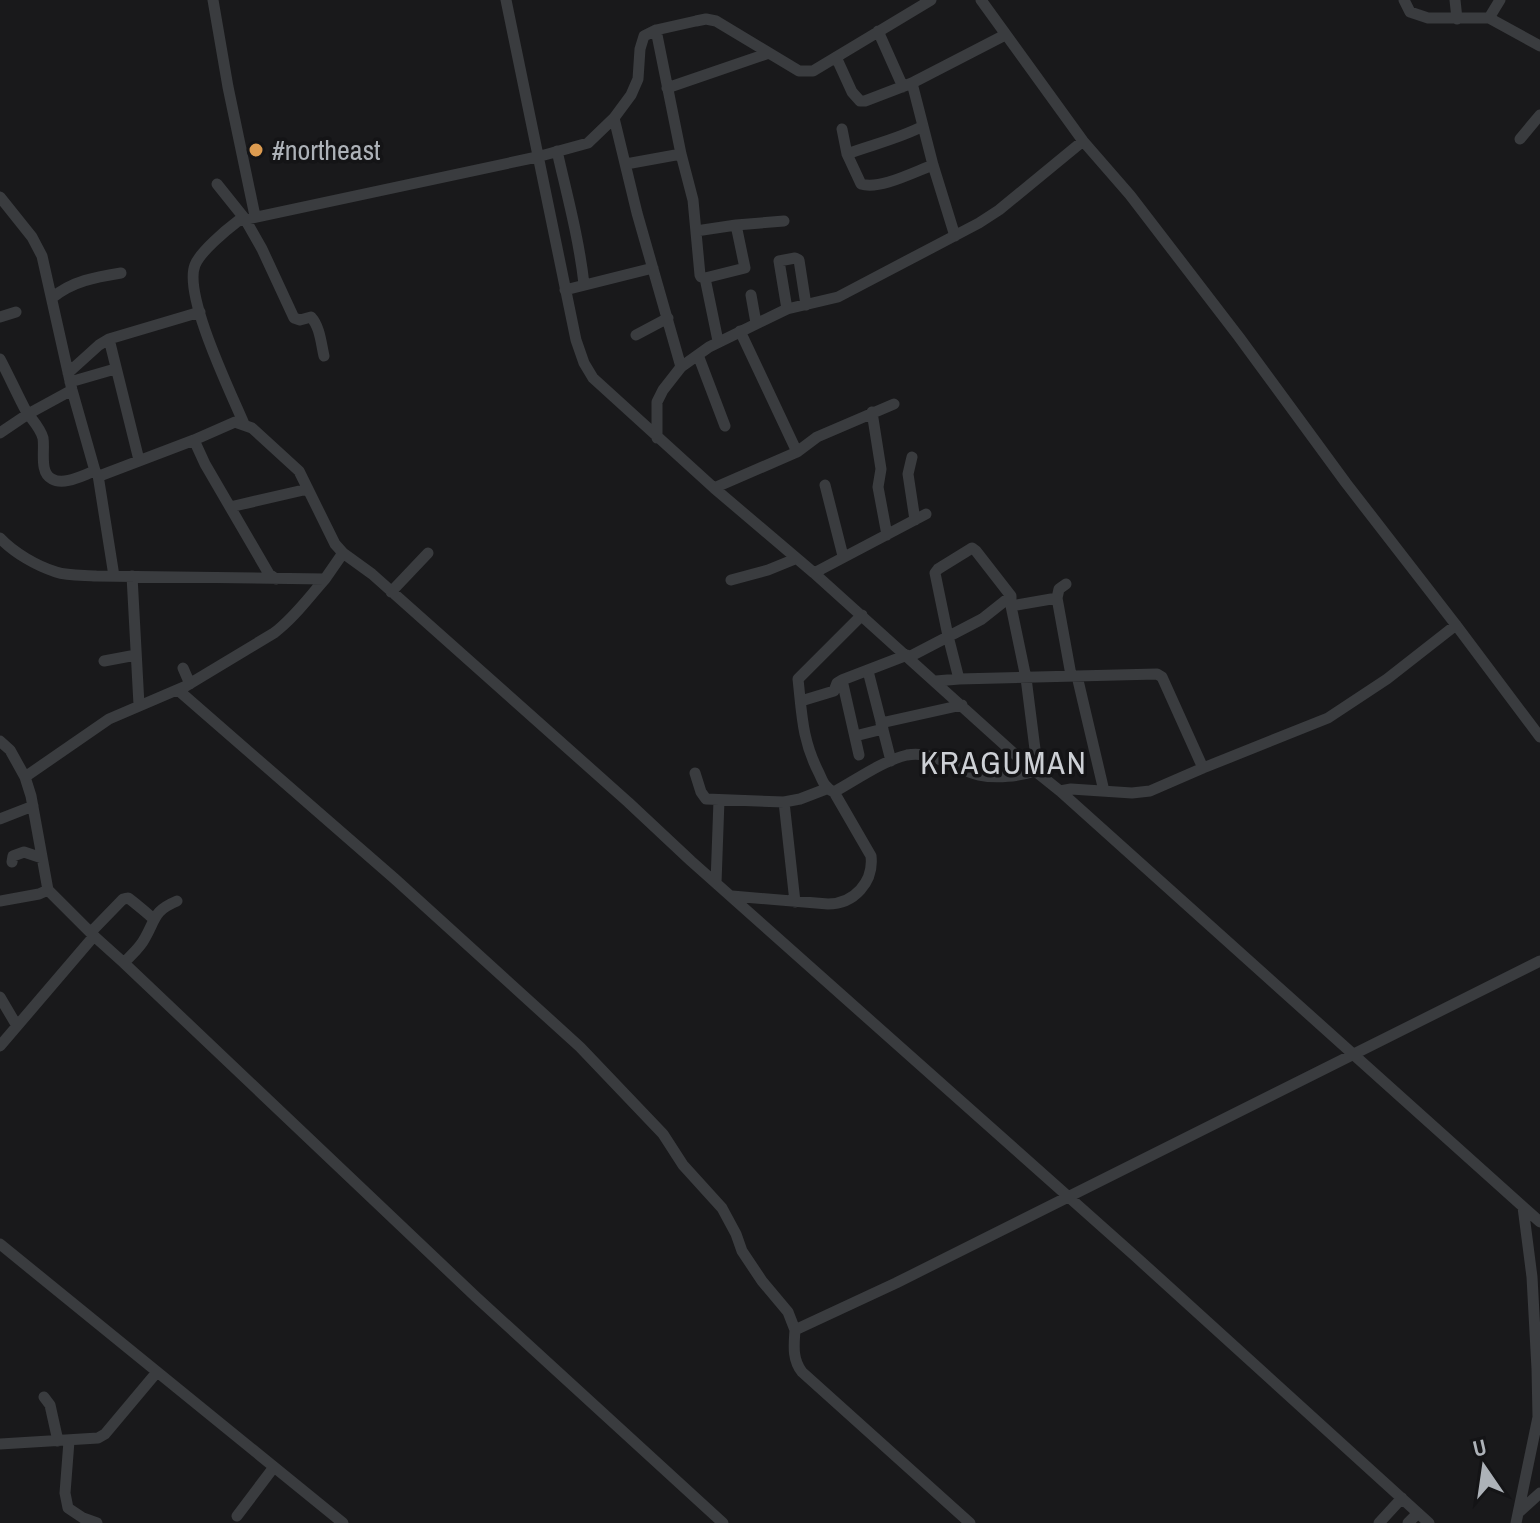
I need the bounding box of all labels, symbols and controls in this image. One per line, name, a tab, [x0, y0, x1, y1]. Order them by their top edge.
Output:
place label: #northeast	[272, 131, 381, 169]
marker: #northeast	[247, 141, 265, 159]
district label: KRAGUMAN	[920, 741, 1088, 784]
north arrow	[1444, 1427, 1524, 1507]
text: U	[1470, 1431, 1489, 1464]

